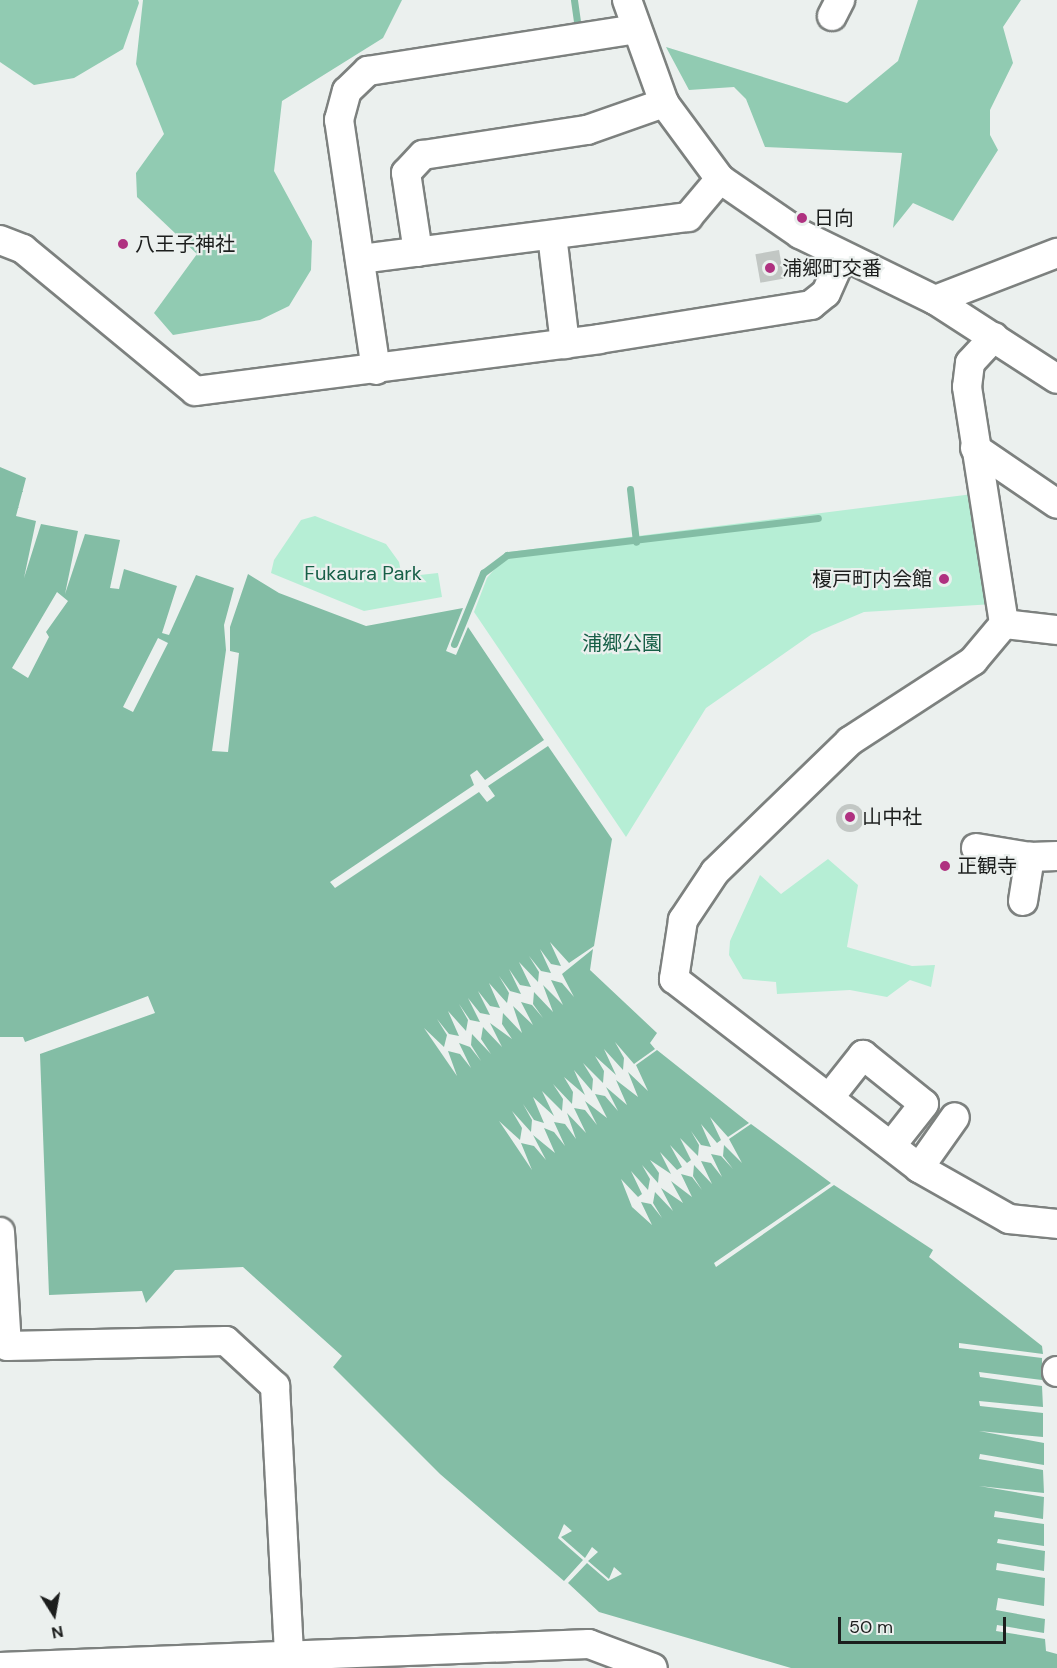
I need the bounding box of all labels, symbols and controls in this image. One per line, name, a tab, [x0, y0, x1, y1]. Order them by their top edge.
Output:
place label: 日向	[814, 206, 854, 230]
marker: 日向	[795, 211, 809, 225]
place label: 八王子神社	[135, 232, 235, 256]
marker: 八王子神社	[116, 237, 130, 251]
place label: 浦郷町交番	[782, 256, 882, 280]
marker: 浦郷町交番	[763, 261, 777, 275]
park label: Fukaura Park	[304, 561, 422, 585]
place label: 榎戸町内会館	[812, 567, 932, 591]
marker: 榎戸町内会館	[937, 572, 951, 586]
park label: 浦郷公園	[582, 631, 662, 655]
place label: 山中社	[862, 805, 922, 829]
marker: 山中社	[843, 810, 857, 824]
place label: 正観寺	[957, 854, 1017, 878]
marker: 正観寺	[938, 859, 952, 873]
north arrow	[24, 1584, 84, 1644]
scale bar	[841, 1605, 1009, 1643]
text: 50 m	[849, 1615, 893, 1639]
text: N	[50, 1621, 65, 1644]

